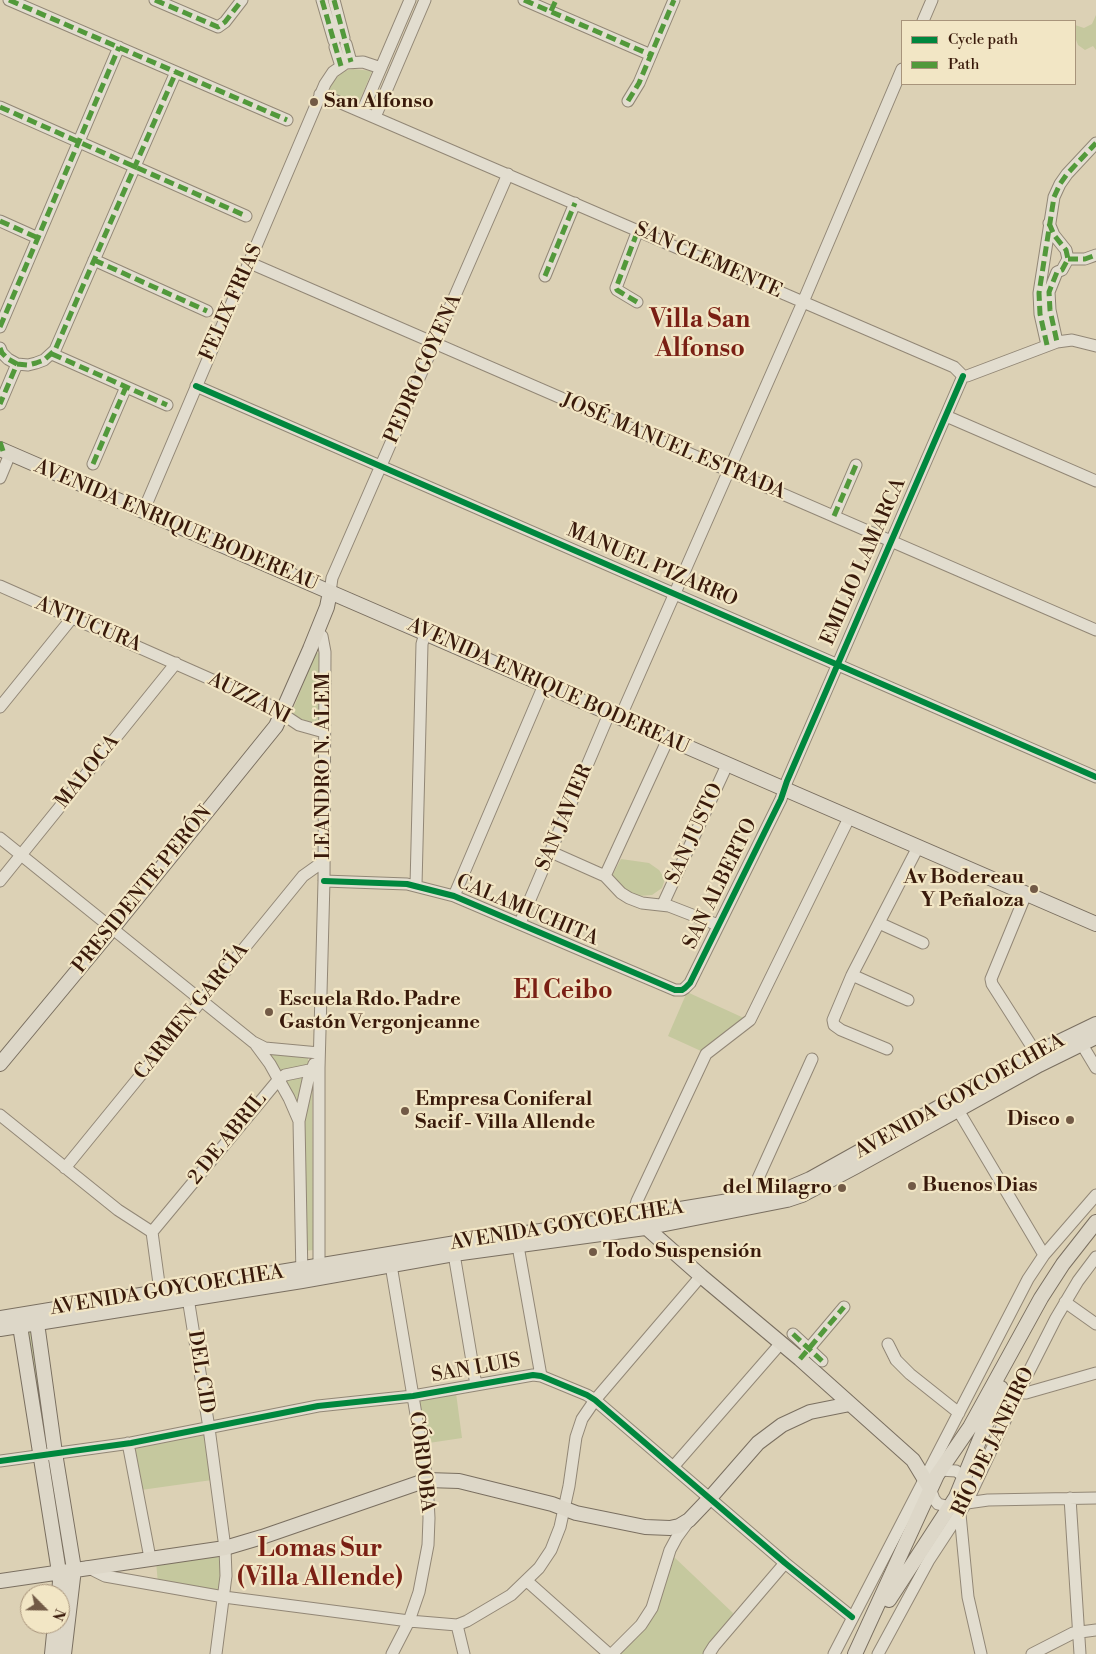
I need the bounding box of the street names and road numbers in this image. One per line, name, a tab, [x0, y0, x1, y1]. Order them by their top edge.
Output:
street label: SAN CLEMENTE	[631, 218, 785, 304]
street label: FELIX FRIAS	[196, 241, 268, 365]
street label: PEDRO GOYENA	[380, 291, 468, 447]
street label: JOSÉ MANUEL ESTRADA	[557, 389, 789, 505]
street label: AVENIDA ENRIQUE BODEREAU	[30, 455, 322, 597]
street label: EMILIO LAMARCA	[816, 475, 912, 649]
street label: MANUEL PIZARRO	[563, 519, 741, 613]
street label: ANTUCURA	[31, 592, 145, 658]
street label: AVENIDA ENRIQUE BODEREAU	[403, 614, 693, 760]
street label: AUZZANI	[204, 668, 294, 730]
street label: LEANDRO N. ALEM	[312, 673, 336, 859]
street label: MALOCA	[51, 730, 125, 814]
street label: SAN JAVIER	[532, 761, 598, 875]
street label: SAN JUSTO	[661, 780, 729, 888]
street label: PRESIDENTE PERÓN	[68, 802, 218, 978]
street label: SAN ALBERTO	[679, 815, 763, 953]
street label: CALAMUCHITA	[452, 870, 602, 952]
street label: CARMEN GARCÍA	[130, 939, 254, 1085]
street label: AVENIDA GOYCOECHEA	[851, 1029, 1069, 1165]
street label: 2 DE ABRIL	[184, 1088, 272, 1190]
street label: AVENIDA GOYCOECHEA	[449, 1196, 685, 1256]
street label: AVENIDA GOYCOECHEA	[49, 1261, 285, 1321]
street label: DEL CID	[182, 1329, 218, 1415]
street label: SAN LUIS	[429, 1349, 523, 1389]
street label: RÍO DE JANEIRO	[948, 1364, 1040, 1520]
street label: CÓRDOBA	[403, 1410, 439, 1514]

